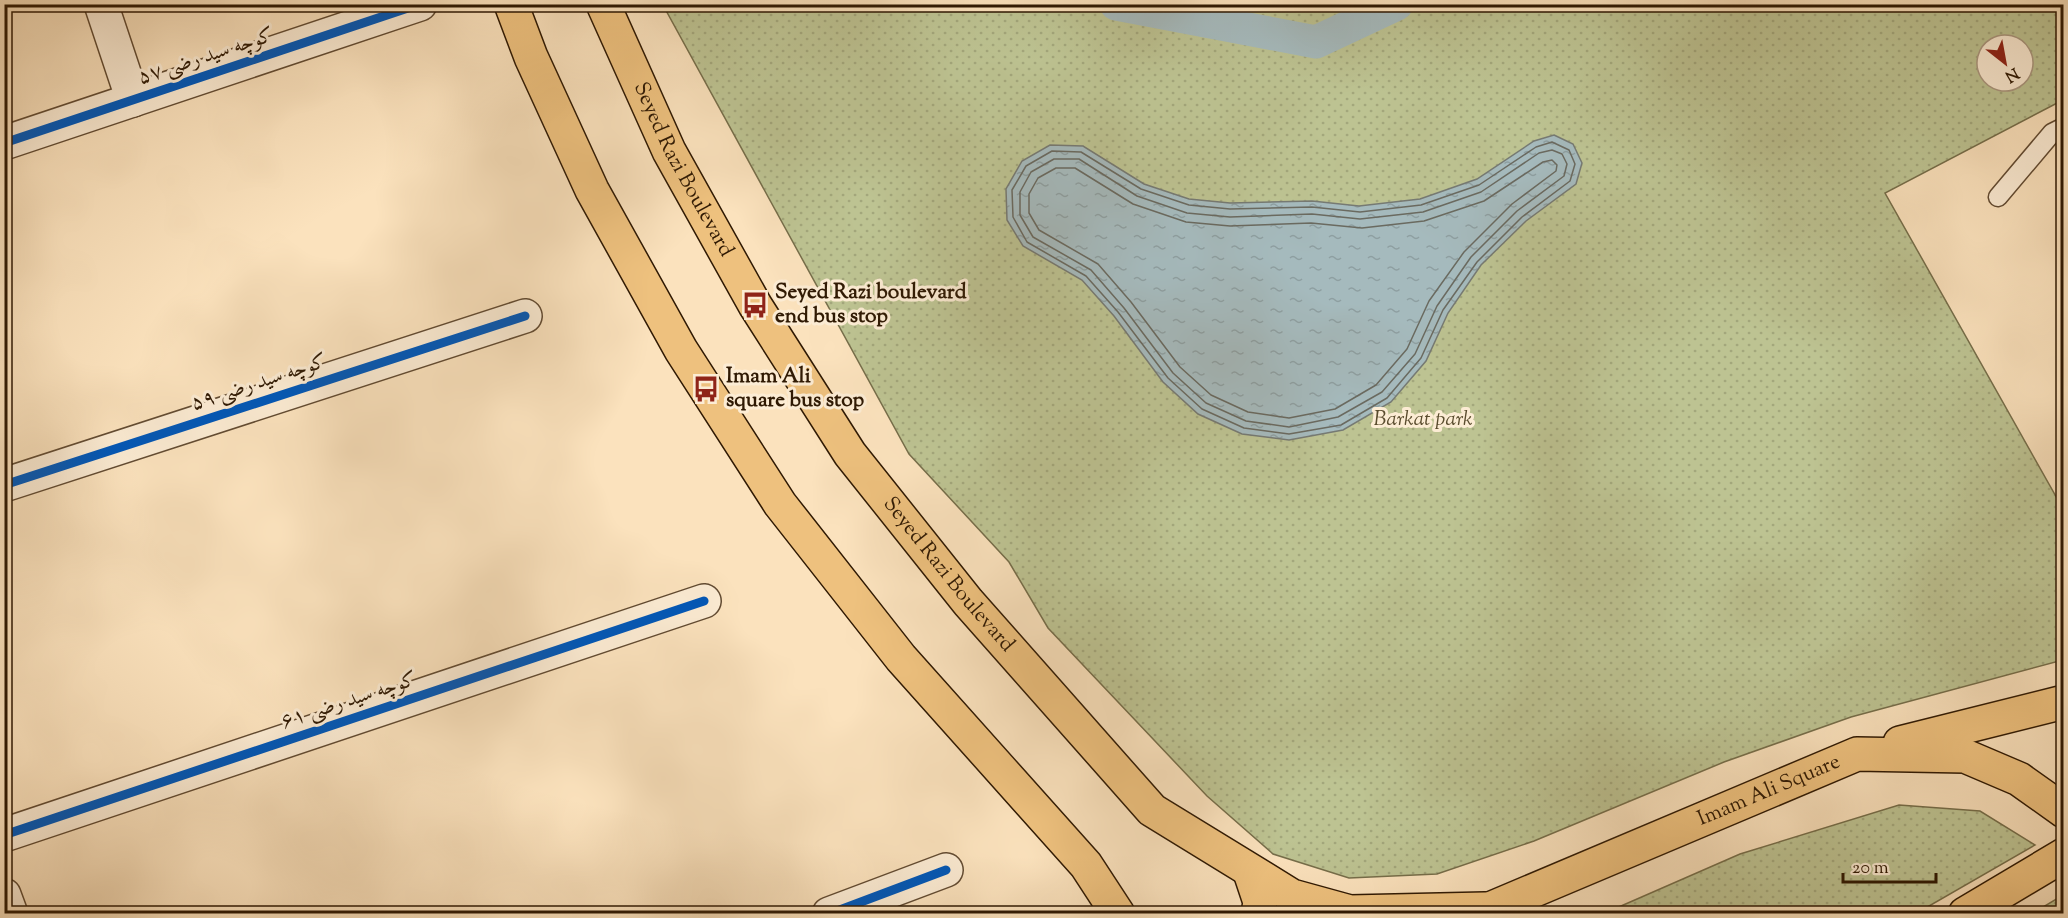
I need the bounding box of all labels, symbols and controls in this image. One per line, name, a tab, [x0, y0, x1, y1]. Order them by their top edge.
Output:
street label: کوچه سید رضی ۵۷	[134, 21, 278, 93]
north arrow	[1975, 33, 2035, 93]
text: N	[2000, 61, 2023, 87]
street label: Seyed Razi Boulevard	[625, 77, 740, 263]
place label: Seyed Razi boulevard end bus stop	[775, 278, 967, 332]
bus stop icon: Seyed Razi boulevard end bus stop	[740, 290, 770, 320]
street label: کوچه سید رضی ۵۹	[187, 347, 331, 419]
place label: Imam Ali square bus stop	[726, 362, 864, 416]
bus stop icon: Imam Ali square bus stop	[691, 374, 721, 404]
park label: Barkat park	[1374, 405, 1473, 435]
street label: Seyed Razi Boulevard	[875, 491, 1021, 659]
street label: کوچه سید رضی ۶۱	[277, 665, 421, 737]
street label: Imam Ali Square	[1693, 748, 1845, 835]
scale bar	[1843, 846, 1936, 884]
text: 20 m	[1852, 856, 1889, 882]

